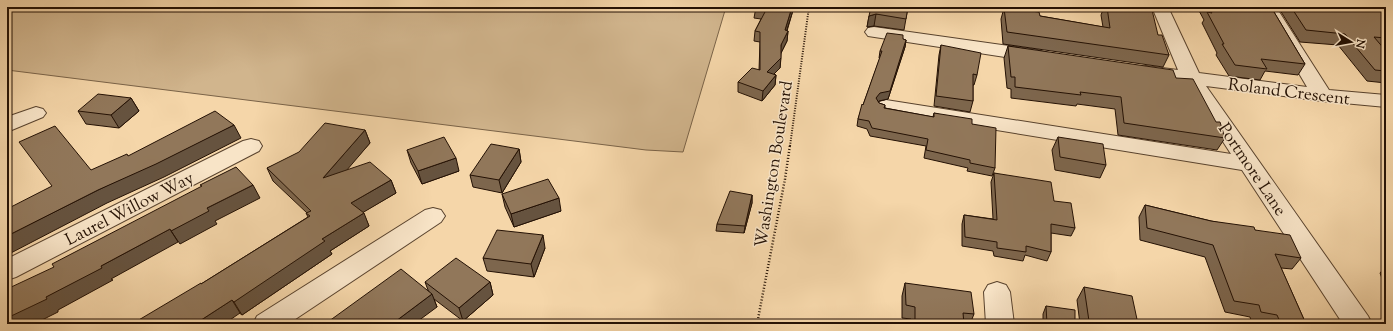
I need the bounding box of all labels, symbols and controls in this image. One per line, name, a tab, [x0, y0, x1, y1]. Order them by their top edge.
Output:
north arrow	[1331, 22, 1371, 62]
text: N	[1351, 37, 1369, 50]
street label: Roland Crescent	[1227, 74, 1351, 112]
street label: Washington Boulevard	[750, 79, 800, 249]
street label: Portmore Lane	[1211, 119, 1291, 221]
street label: Laurel Willow Way	[61, 167, 199, 253]

